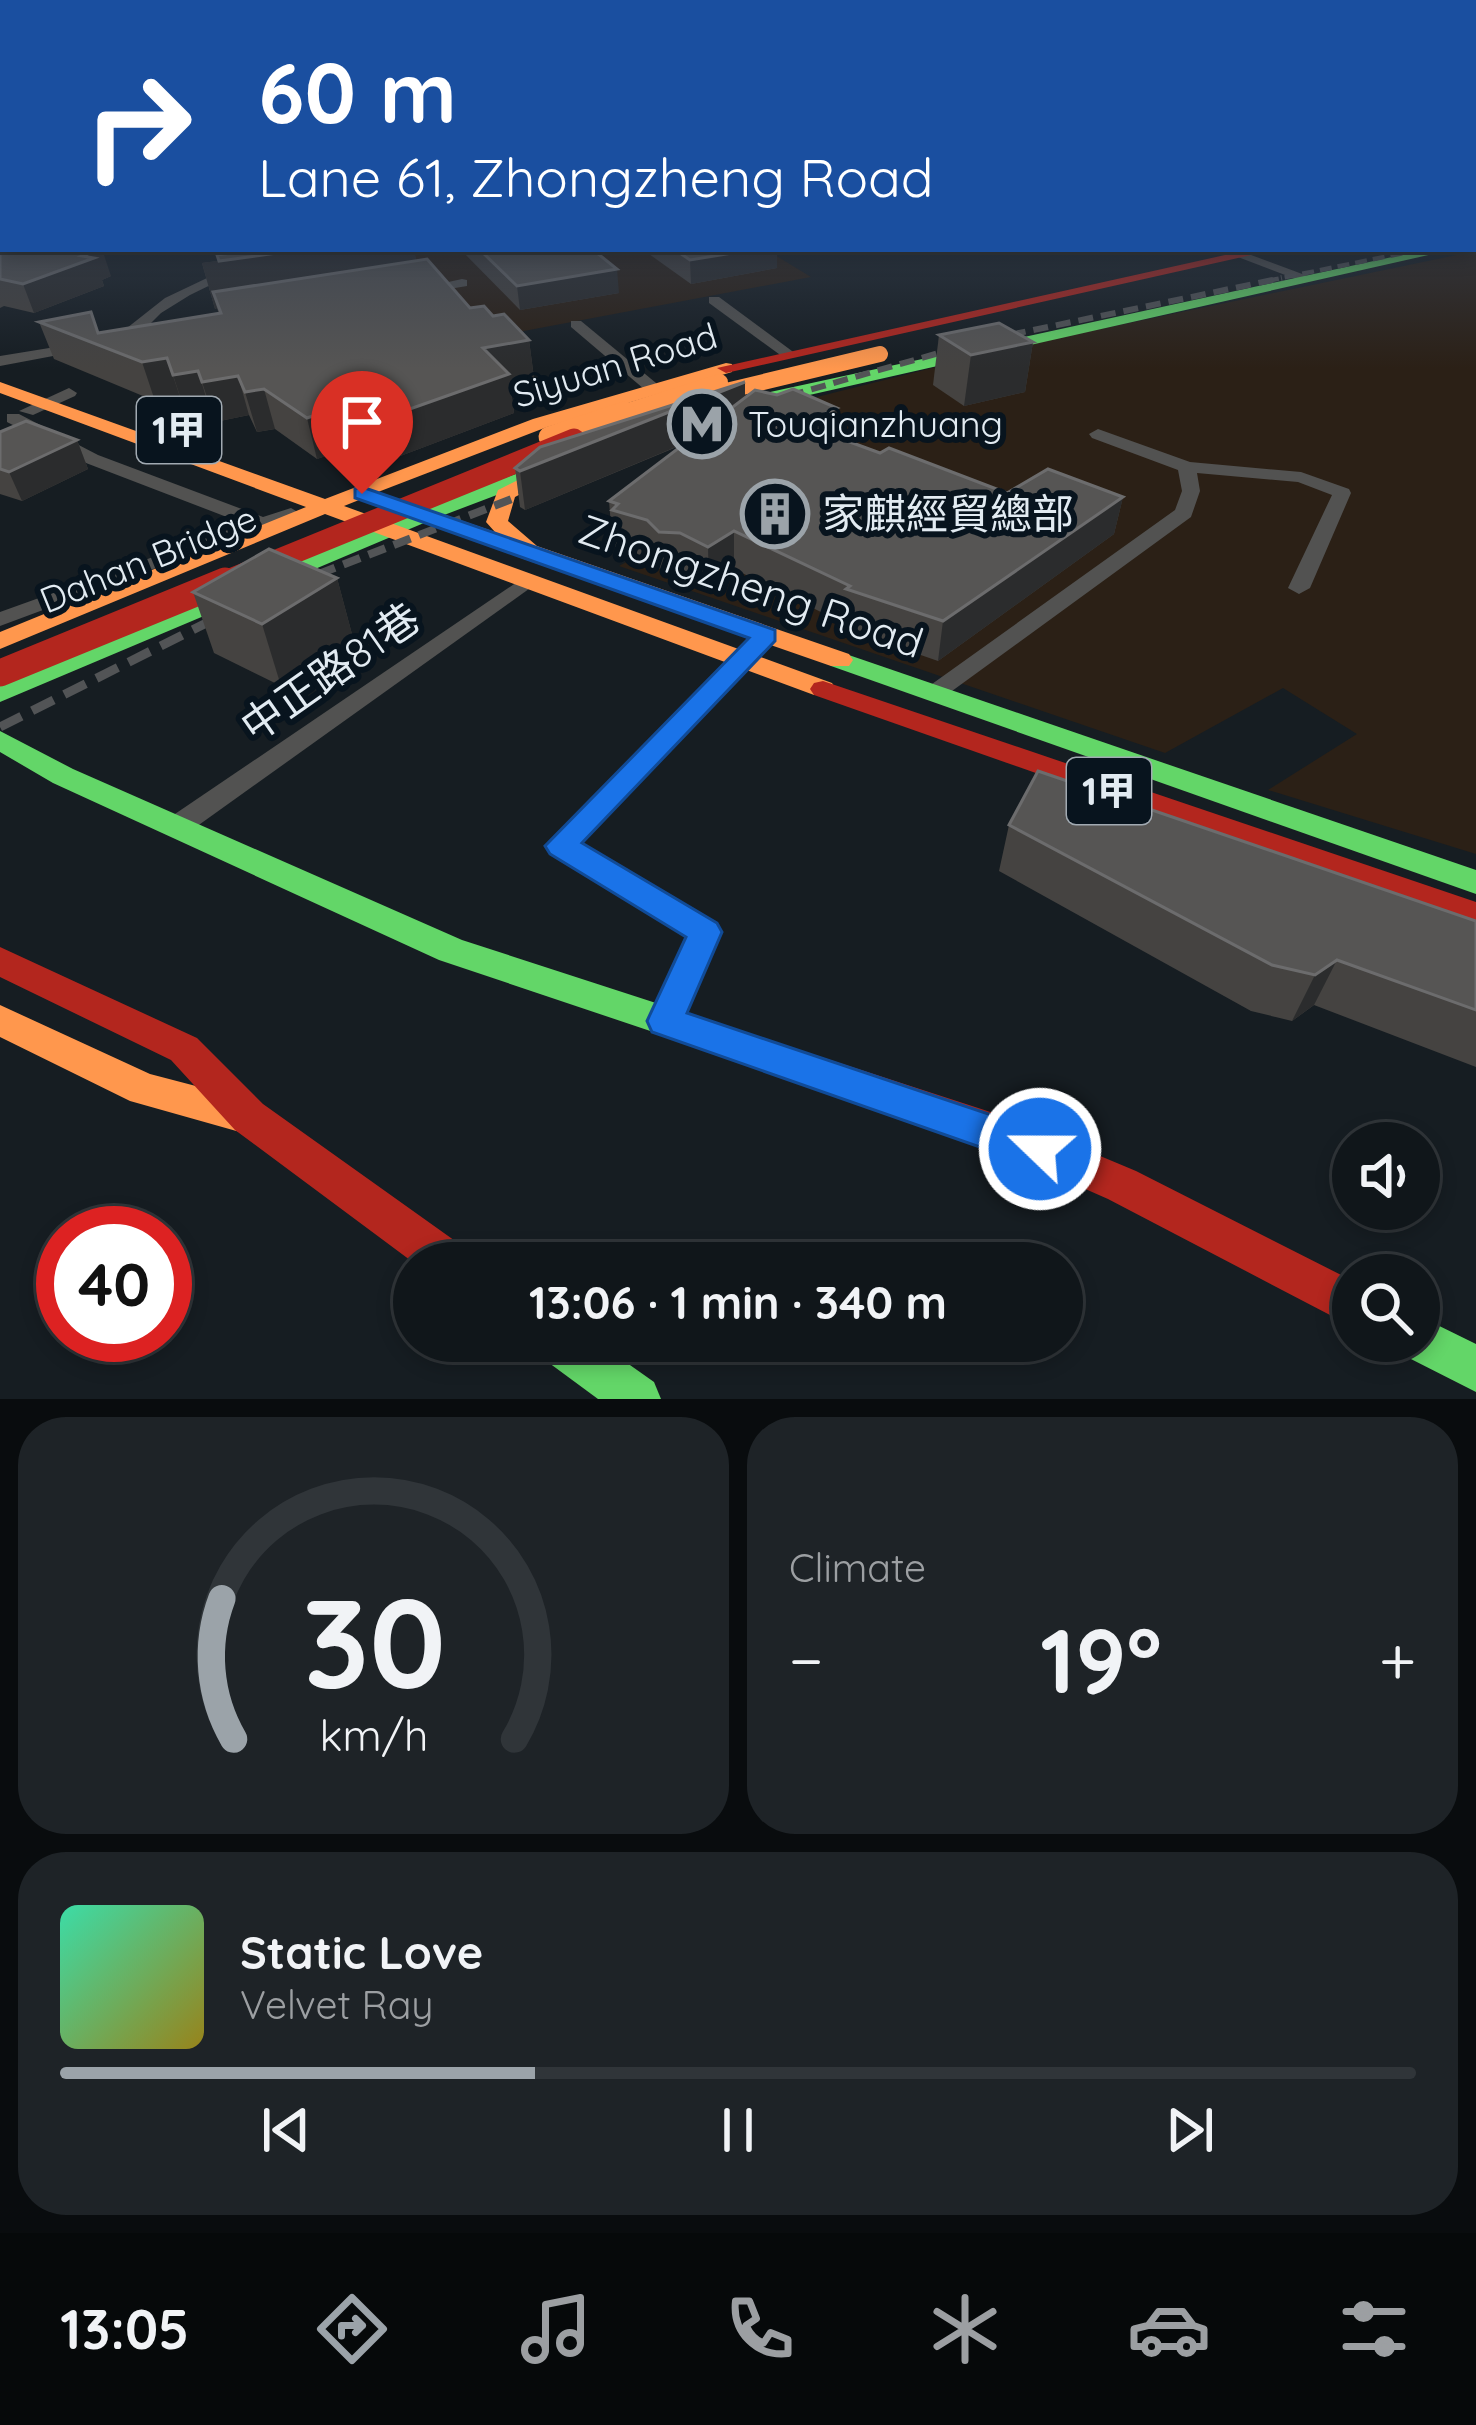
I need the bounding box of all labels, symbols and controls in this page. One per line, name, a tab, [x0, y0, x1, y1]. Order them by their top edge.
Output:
text: 60 m	[258, 39, 457, 144]
icon: right	[60, 48, 216, 204]
text: Lane 61, Zhongzheng Road	[258, 143, 934, 211]
street label: Siyuan Road	[508, 312, 722, 417]
pin	[311, 371, 413, 494]
icon: arrive	[329, 389, 395, 455]
metro station icon: Touqianzhuang	[667, 389, 737, 459]
road number: 1甲	[137, 397, 221, 463]
place label: Touqianzhuang	[748, 401, 1003, 446]
building icon: 家麒經貿總部	[740, 479, 810, 549]
place label: 家麒經貿總部	[822, 487, 1074, 540]
street label: Dahan Bridge	[33, 495, 263, 622]
street label: Zhongzheng Road	[572, 502, 930, 669]
street label: 中正路81巷	[230, 591, 429, 752]
road number: 1甲	[1067, 758, 1151, 824]
position arrow	[977, 1086, 1103, 1212]
map controls	[1332, 1122, 1440, 1362]
button: sound	[1332, 1122, 1440, 1230]
speed limit sign: 40	[36, 1206, 192, 1362]
button: search	[1332, 1254, 1440, 1362]
text: 13:06 · 1 min · 340 m	[529, 1274, 947, 1330]
text: Climate	[789, 1543, 926, 1592]
text: 30	[302, 1563, 445, 1719]
text: 19°	[1040, 1603, 1162, 1716]
text: −	[789, 1618, 823, 1701]
text: +	[1379, 1618, 1416, 1701]
text: km/h	[319, 1707, 428, 1761]
text: Static Love	[240, 1924, 483, 1980]
text: Velvet Ray	[240, 1980, 433, 2029]
icon: previous	[253, 2097, 319, 2163]
icon: pause	[705, 2097, 771, 2163]
icon: next	[1157, 2097, 1223, 2163]
icon: directions	[310, 2287, 394, 2371]
icon: music	[514, 2287, 598, 2371]
icon: phone	[718, 2287, 802, 2371]
icon: climate	[923, 2287, 1007, 2371]
icon: car	[1127, 2287, 1211, 2371]
icon: filters	[1332, 2287, 1416, 2371]
text: 13:05	[60, 2295, 189, 2363]

